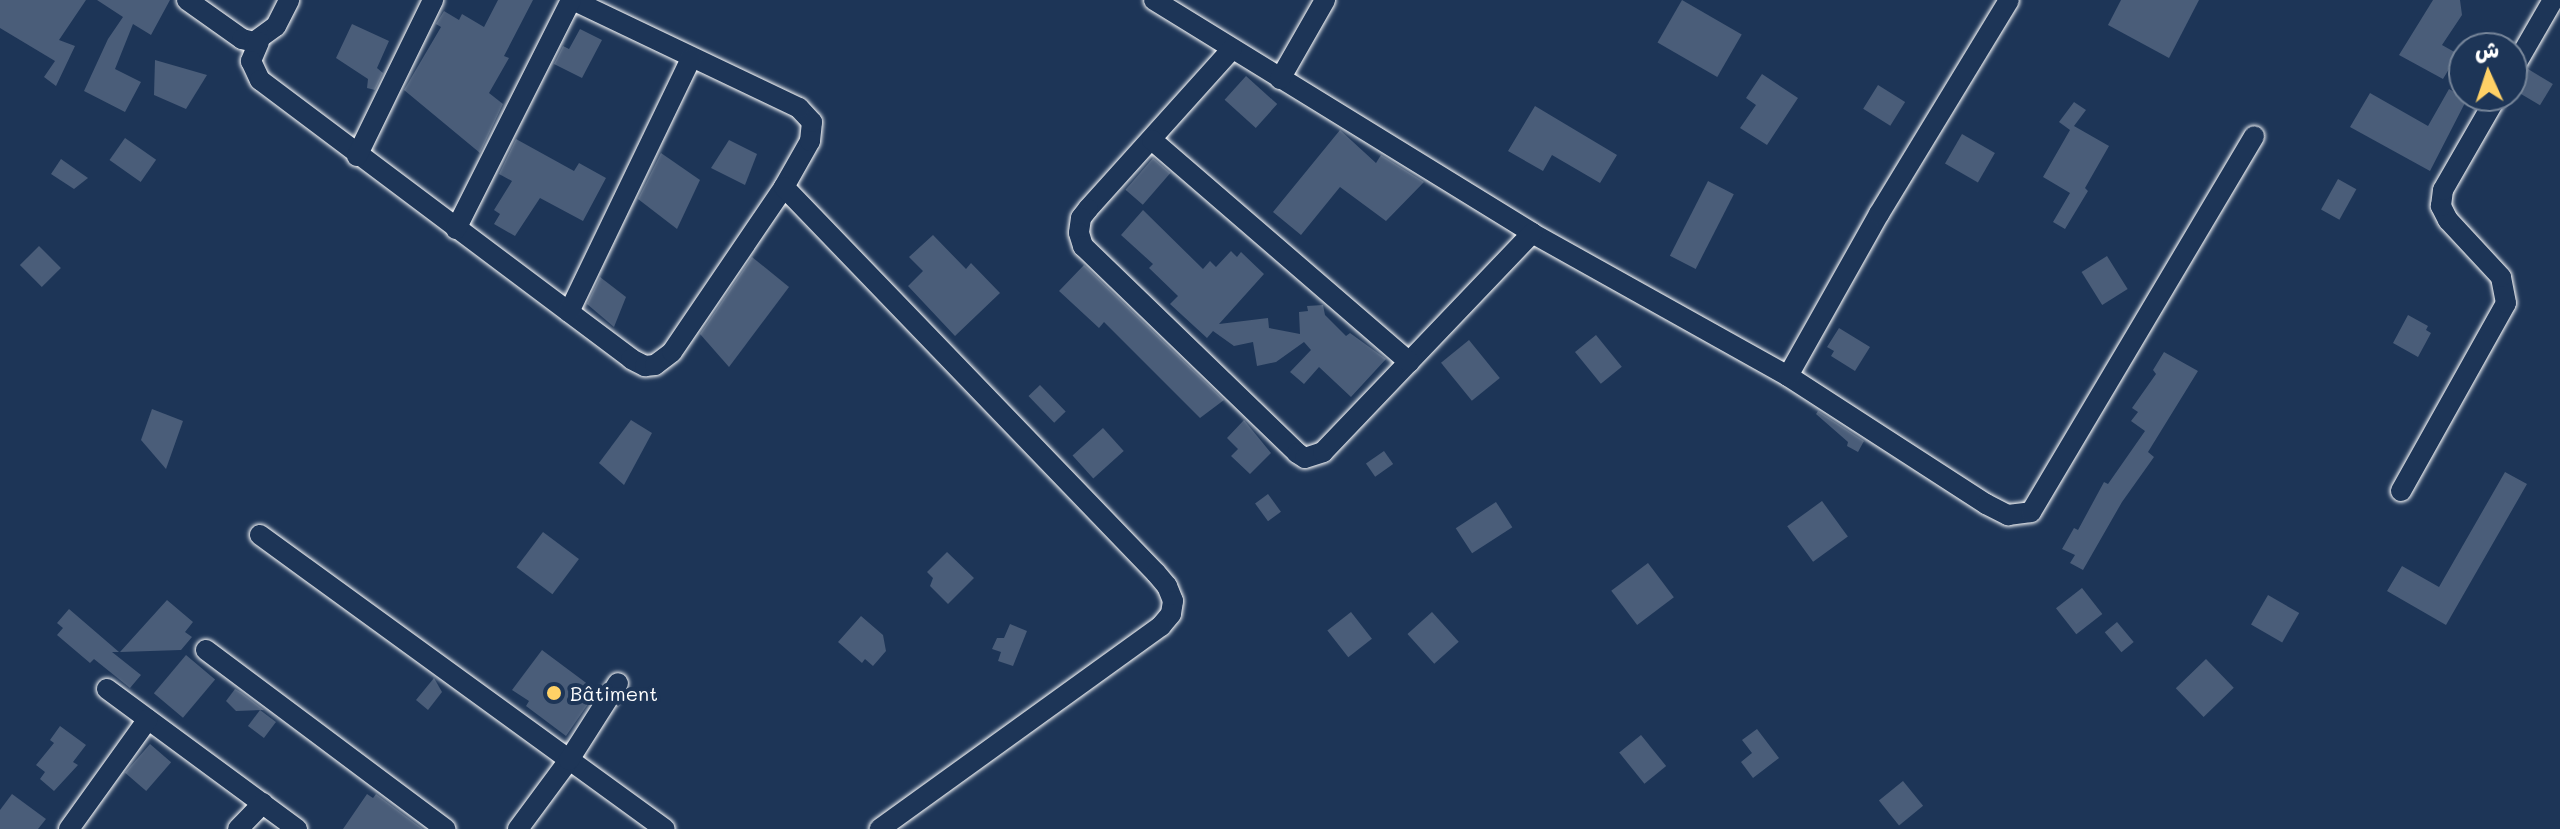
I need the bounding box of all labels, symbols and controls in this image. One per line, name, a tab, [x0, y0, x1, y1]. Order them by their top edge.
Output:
north arrow	[2448, 32, 2528, 112]
text: ش	[2474, 34, 2500, 65]
place label: Bâtiment	[570, 681, 658, 705]
marker: Bâtiment	[545, 684, 563, 702]

